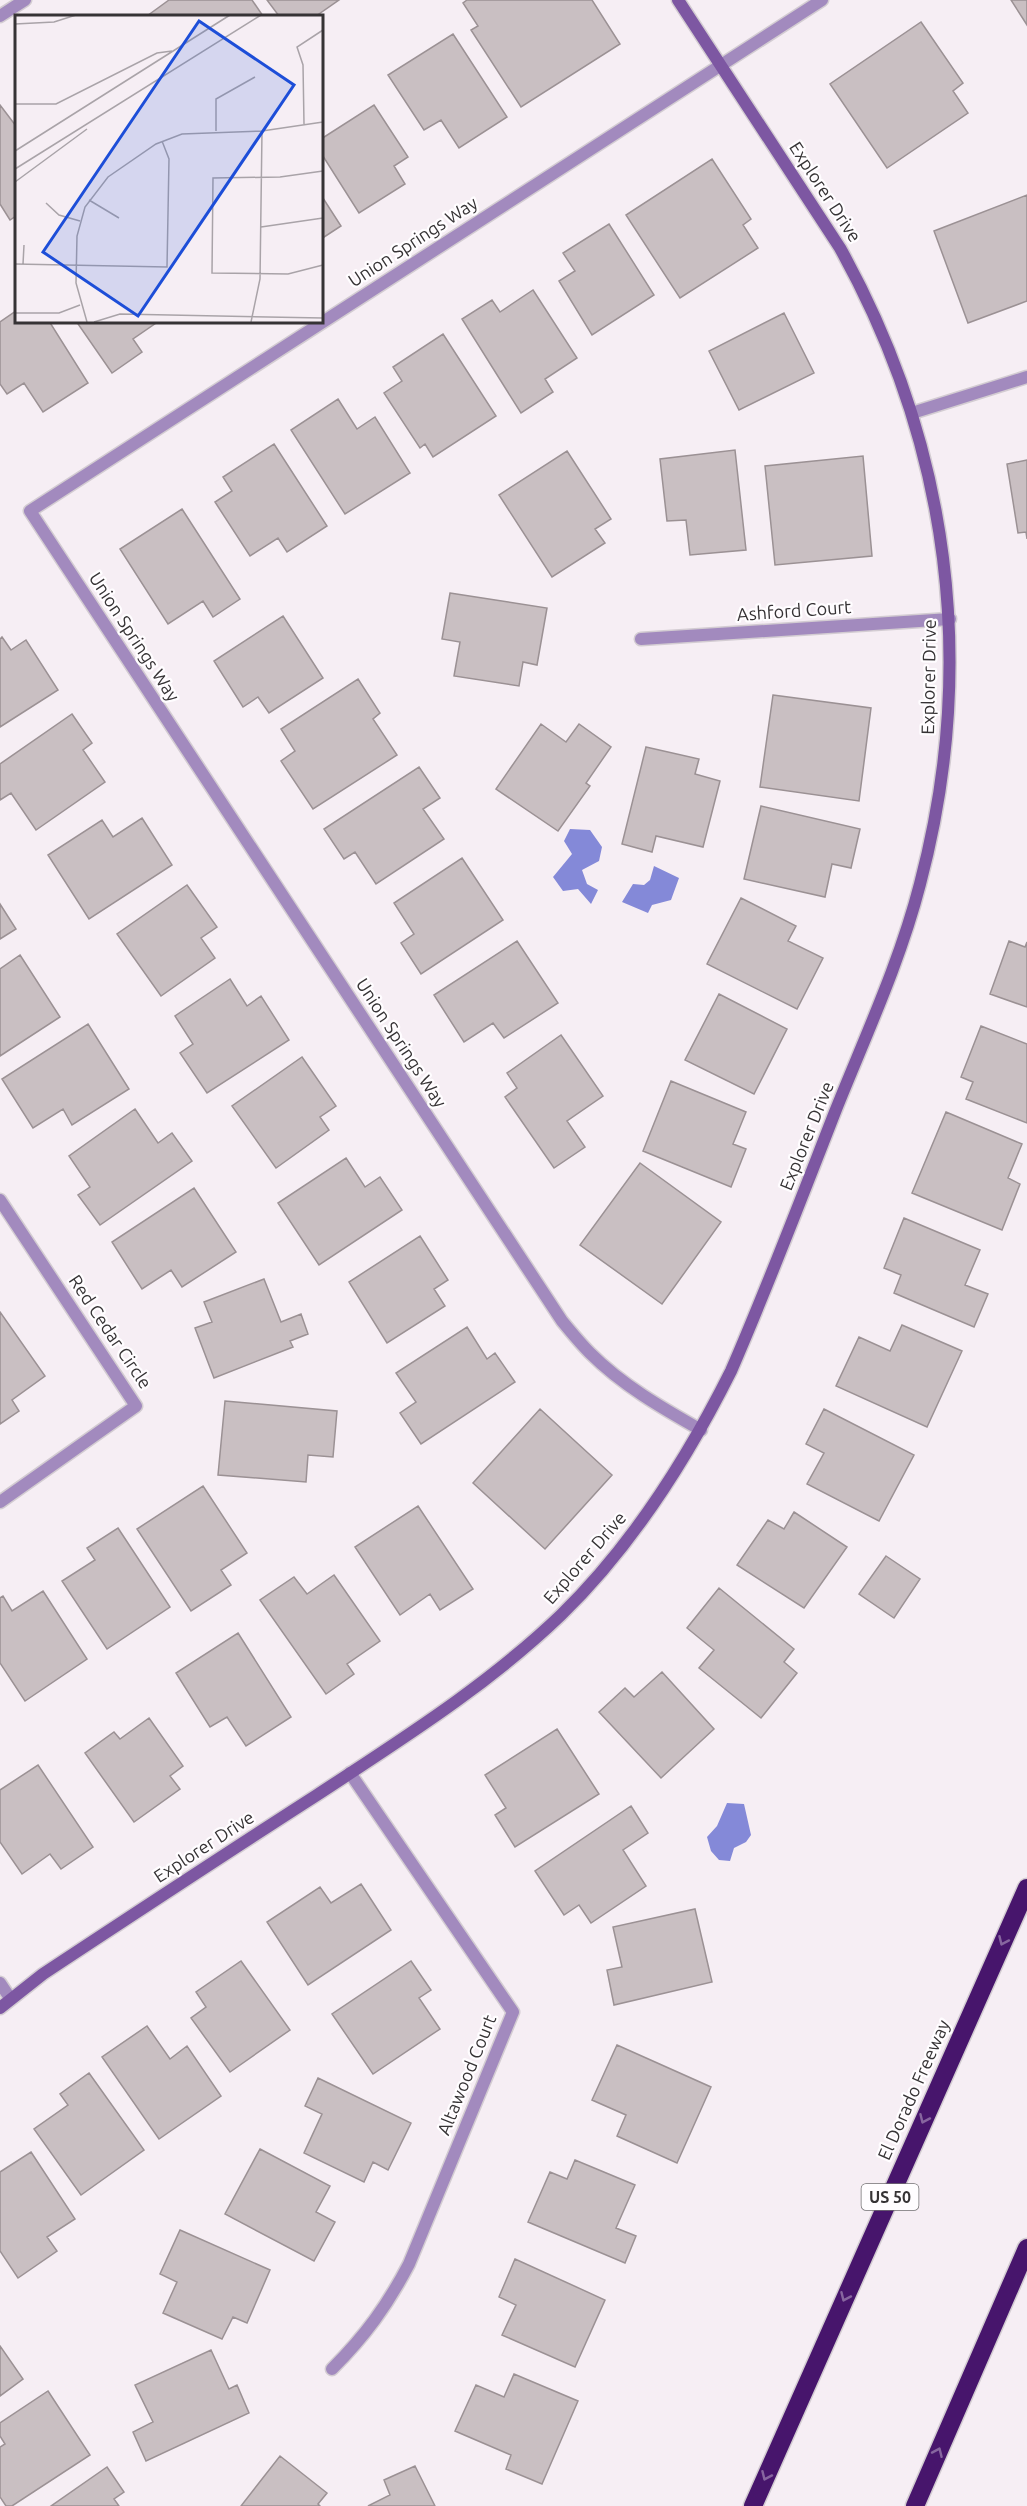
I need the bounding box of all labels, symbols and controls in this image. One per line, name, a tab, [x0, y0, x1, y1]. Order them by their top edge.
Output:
inset map	[15, 15, 322, 322]
street label: Explorer Drive	[786, 138, 866, 245]
street label: Union Springs Way	[344, 192, 481, 290]
street label: Union Springs Way	[86, 568, 184, 705]
street label: Ashford Court	[736, 596, 852, 624]
street label: Explorer Drive	[917, 619, 939, 735]
street label: Union Springs Way	[353, 974, 451, 1111]
street label: Explorer Drive	[775, 1078, 837, 1193]
street label: Red Cedar Circle	[65, 1271, 156, 1392]
street label: Explorer Drive	[539, 1507, 630, 1607]
street label: Explorer Drive	[150, 1806, 257, 1886]
one-way arrow	[999, 1935, 1011, 1946]
street label: Altawood Court	[433, 2012, 499, 2138]
street label: El Dorado Freeway	[873, 2016, 953, 2163]
one-way arrow	[919, 2113, 931, 2124]
road number: US 50	[862, 2184, 918, 2210]
one-way arrow	[840, 2291, 852, 2302]
one-way arrow	[931, 2448, 943, 2459]
one-way arrow	[761, 2469, 773, 2480]

